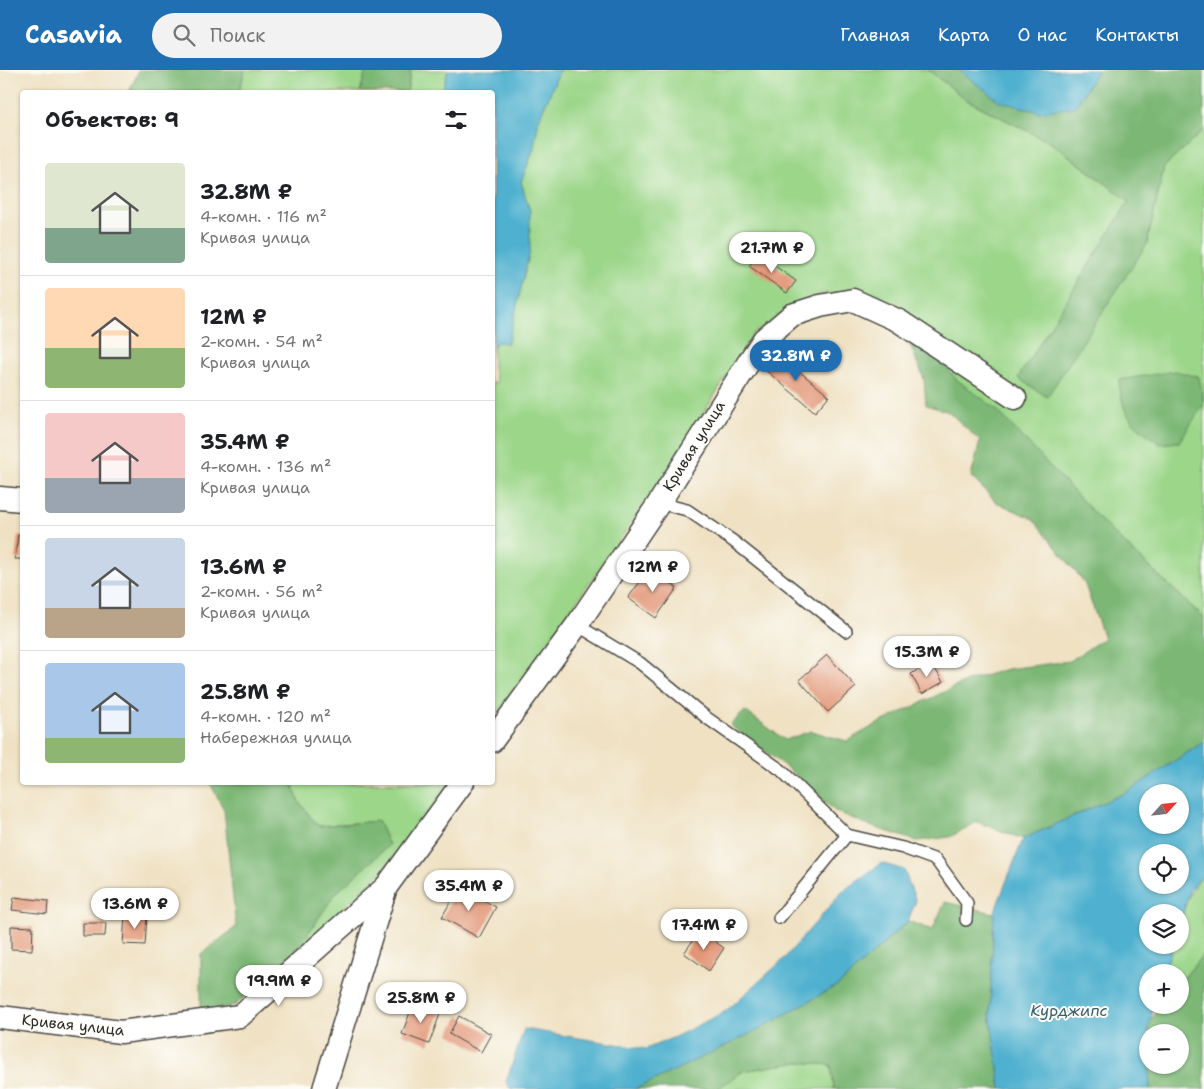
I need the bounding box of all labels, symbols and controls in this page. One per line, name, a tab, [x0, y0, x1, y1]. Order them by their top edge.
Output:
search box	[152, 13, 502, 58]
text: Casavia	[25, 19, 122, 51]
icon: search	[170, 21, 198, 49]
text: Поиск	[210, 23, 265, 48]
text: Главная	[840, 23, 910, 47]
text: Карта	[938, 23, 990, 47]
text: О нас	[1018, 23, 1067, 47]
text: Контакты	[1095, 23, 1179, 47]
text: Объектов: 9	[45, 106, 179, 134]
icon: filters	[442, 106, 470, 134]
text: 32.8M ₽	[200, 178, 292, 206]
icon: home	[85, 183, 145, 243]
text: 4-комн. · 116 m²	[200, 206, 327, 227]
text: Кривая улица	[200, 227, 310, 248]
pin: 21.7M ₽	[726, 232, 818, 274]
text: 21.7M ₽	[740, 237, 804, 258]
text: 12M ₽	[200, 303, 267, 331]
icon: home	[85, 308, 145, 368]
text: 2-комн. · 54 m²	[200, 331, 323, 352]
pin: 32.8M ₽	[750, 340, 842, 382]
text: 32.8M ₽	[761, 345, 831, 366]
text: Кривая улица	[200, 352, 310, 373]
street label: Кривая улица	[658, 396, 730, 495]
text: 35.4M ₽	[200, 428, 290, 456]
icon: home	[85, 433, 145, 493]
text: 4-комн. · 136 m²	[200, 456, 331, 477]
text: Кривая улица	[200, 477, 310, 498]
pin: 12M ₽	[618, 550, 688, 593]
text: 13.6M ₽	[200, 553, 287, 581]
text: 12M ₽	[627, 556, 679, 577]
icon: home	[85, 558, 145, 618]
text: 2-комн. · 56 m²	[200, 581, 323, 602]
text: Кривая улица	[200, 602, 310, 623]
pin: 15.3M ₽	[881, 636, 973, 678]
text: 15.3M ₽	[894, 641, 960, 662]
text: 25.8M ₽	[200, 678, 291, 706]
icon: home	[85, 683, 145, 743]
text: 4-комн. · 120 m²	[200, 706, 331, 727]
text: Набережная улица	[200, 727, 352, 748]
north arrow	[1139, 784, 1189, 834]
map controls	[1139, 784, 1189, 1074]
button: locate	[1139, 844, 1189, 894]
pin: 35.4M ₽	[423, 870, 515, 912]
text: 35.4M ₽	[435, 875, 503, 896]
pin: 13.6M ₽	[89, 888, 181, 930]
text: 13.6M ₽	[102, 893, 168, 914]
button: layers	[1139, 904, 1189, 954]
pin: 17.4M ₽	[658, 908, 750, 951]
text: 17.4M ₽	[672, 914, 736, 935]
pin: 19.9M ₽	[233, 964, 325, 1007]
button: +	[1139, 964, 1189, 1014]
text: 19.9M ₽	[247, 970, 311, 991]
pin: 25.8M ₽	[375, 982, 467, 1024]
text: 25.8M ₽	[386, 987, 456, 1008]
water label: Курджипс	[1030, 1000, 1108, 1021]
street label: Кривая улица	[21, 1010, 126, 1040]
button: −	[1139, 1024, 1189, 1074]

